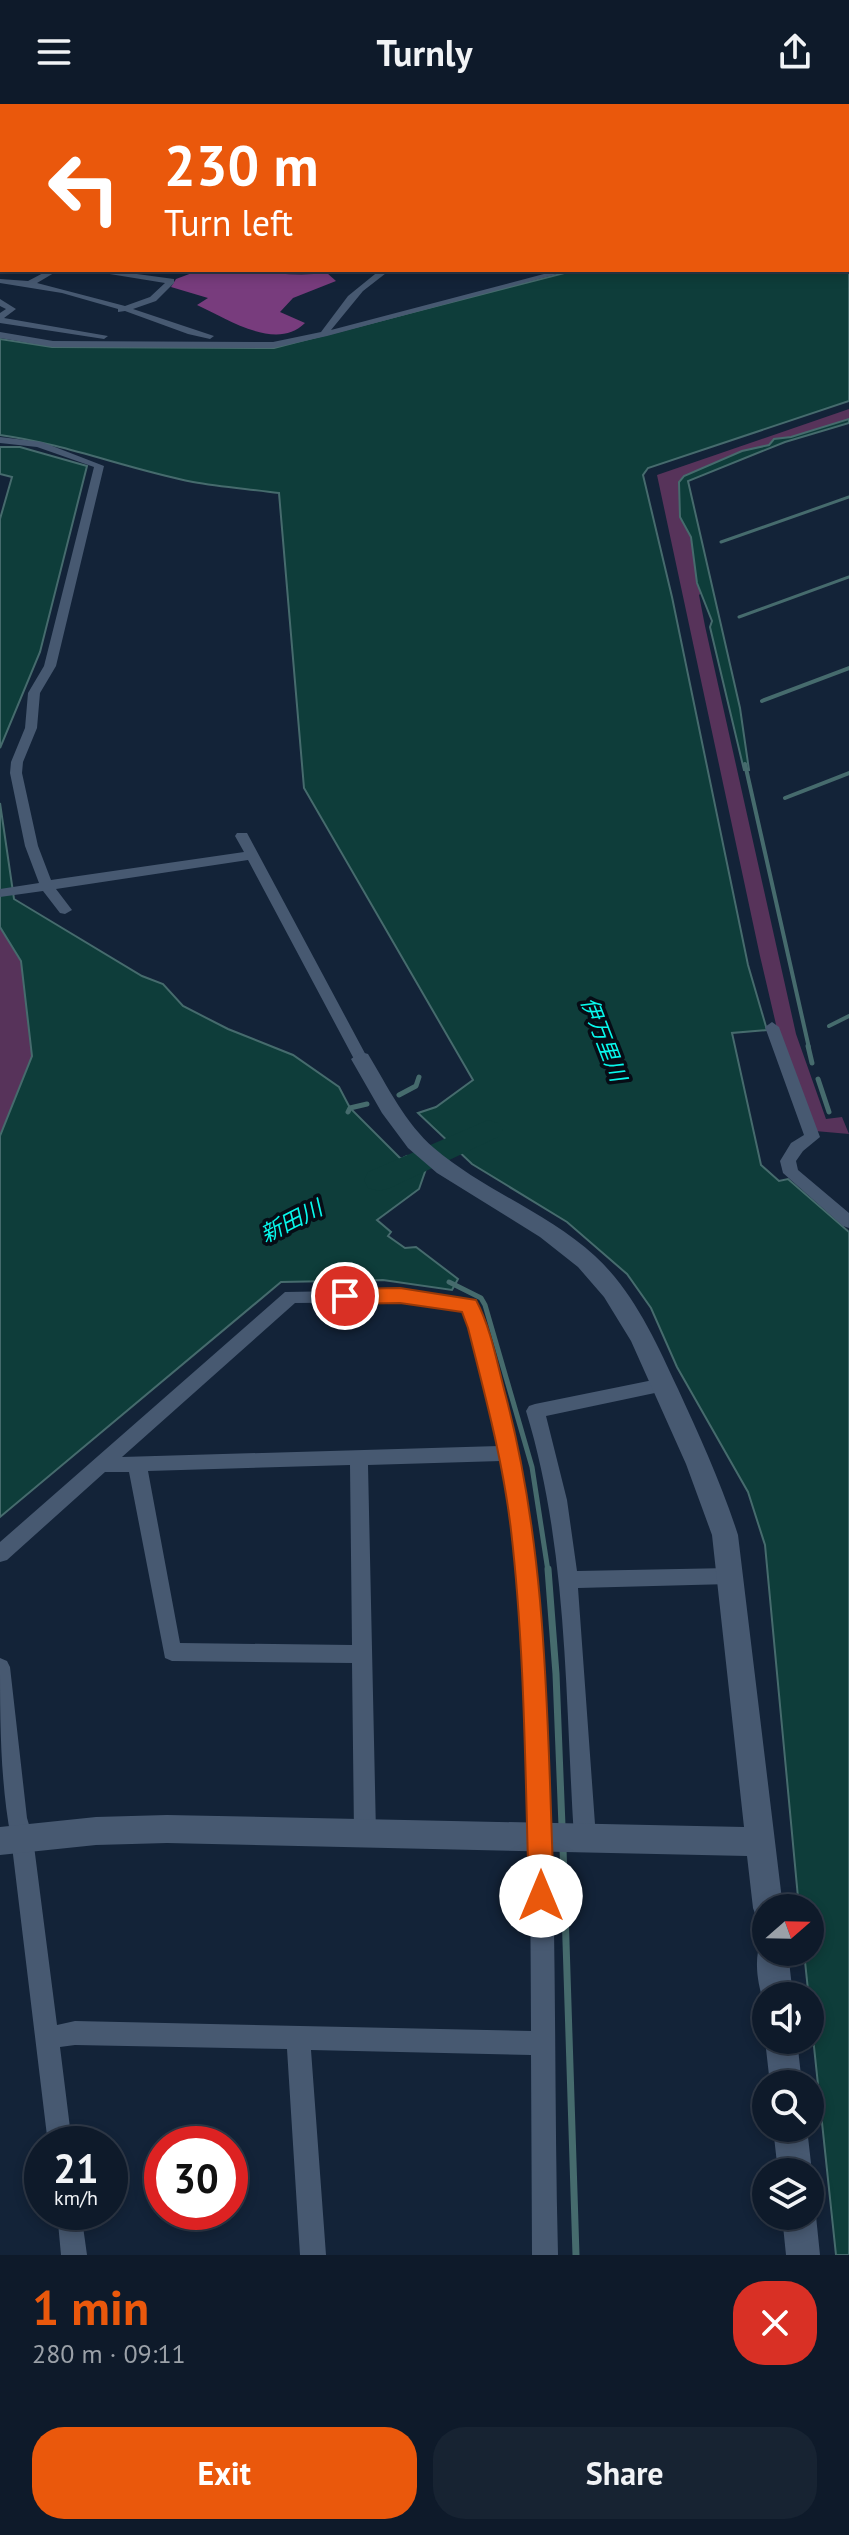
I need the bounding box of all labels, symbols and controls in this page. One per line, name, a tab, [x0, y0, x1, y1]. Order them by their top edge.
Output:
text: Turnly	[376, 29, 473, 76]
icon: menu	[32, 30, 76, 74]
icon: share	[773, 30, 817, 74]
text: 230 m	[164, 129, 319, 201]
icon: left	[32, 136, 136, 240]
text: Turn left	[164, 199, 293, 246]
water label: 伊万里川	[575, 993, 634, 1087]
water label: 新田川	[255, 1193, 329, 1248]
pin	[311, 1262, 379, 1330]
icon: arrive	[323, 1274, 367, 1318]
position arrow	[499, 1854, 583, 1938]
north arrow	[752, 1894, 824, 1966]
map controls	[752, 1894, 824, 2230]
button: sound	[752, 1982, 824, 2054]
button: search	[752, 2070, 824, 2142]
speed limit sign: 30	[144, 2126, 248, 2230]
text: 21	[53, 2142, 99, 2194]
button: layers	[752, 2158, 824, 2230]
text: km/h	[54, 2185, 98, 2211]
text: 1 min	[32, 2276, 149, 2338]
button: close	[733, 2281, 817, 2365]
text: 280 m · 09:11	[32, 2337, 186, 2370]
button: Exit	[32, 2427, 417, 2519]
button: Share	[433, 2427, 817, 2519]

